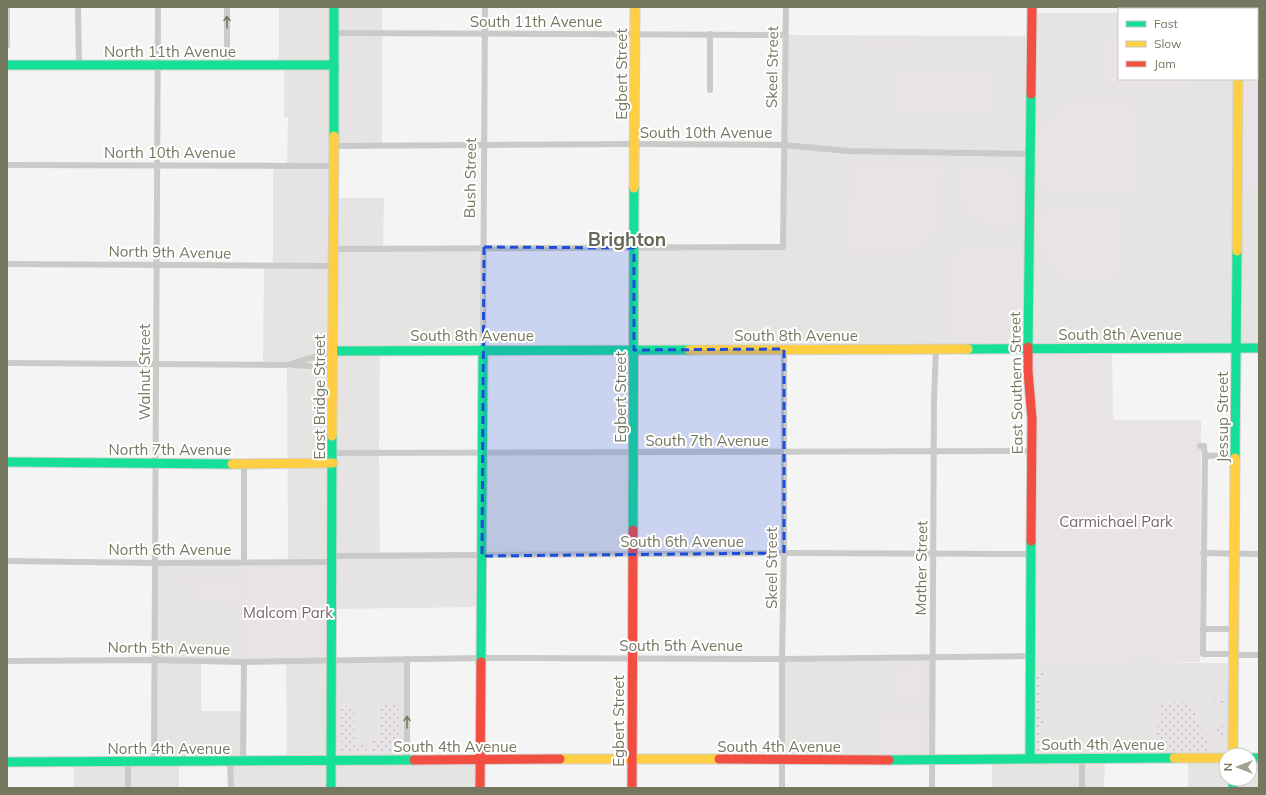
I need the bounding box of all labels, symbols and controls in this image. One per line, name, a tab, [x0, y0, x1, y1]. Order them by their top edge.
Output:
legend	[1118, 8, 1258, 80]
street label: South 11th Avenue	[470, 12, 602, 31]
one-way arrow	[223, 16, 231, 29]
text: Fast	[1154, 16, 1178, 31]
street label: Skeel Street	[762, 26, 782, 108]
street label: Egbert Street	[612, 28, 631, 120]
text: Slow	[1154, 36, 1182, 51]
street label: North 11th Avenue	[104, 42, 236, 61]
text: Jam	[1154, 56, 1176, 71]
street label: South 10th Avenue	[640, 123, 772, 142]
street label: Bush Street	[460, 138, 480, 218]
street label: North 10th Avenue	[104, 143, 236, 162]
district label: Brighton	[588, 227, 666, 251]
street label: North 9th Avenue	[108, 241, 232, 263]
street label: East Southern Street	[1005, 312, 1027, 454]
street label: Walnut Street	[135, 324, 154, 420]
street label: South 8th Avenue	[1058, 325, 1182, 344]
street label: South 8th Avenue	[410, 326, 534, 345]
street label: South 8th Avenue	[734, 326, 858, 345]
street label: East Bridge Street	[310, 334, 329, 460]
street label: Egbert Street	[611, 351, 630, 443]
street label: Jessup Street	[1213, 371, 1232, 463]
street label: South 7th Avenue	[645, 431, 769, 450]
street label: North 7th Avenue	[109, 440, 231, 459]
park label: Carmichael Park	[1059, 512, 1173, 531]
street label: Mather Street	[911, 520, 931, 616]
street label: Skeel Street	[762, 527, 781, 609]
street label: South 6th Avenue	[620, 532, 744, 551]
street label: North 6th Avenue	[109, 540, 231, 559]
park label: Malcom Park	[243, 603, 333, 622]
street label: South 5th Avenue	[619, 636, 743, 655]
street label: North 5th Avenue	[107, 637, 231, 659]
street label: Egbert Street	[609, 675, 628, 767]
one-way arrow	[403, 716, 411, 729]
street label: South 4th Avenue	[1041, 735, 1165, 754]
street label: South 4th Avenue	[393, 737, 517, 756]
street label: South 4th Avenue	[717, 737, 841, 756]
street label: North 4th Avenue	[108, 739, 230, 758]
north arrow	[1218, 747, 1258, 787]
text: N	[1221, 763, 1235, 771]

